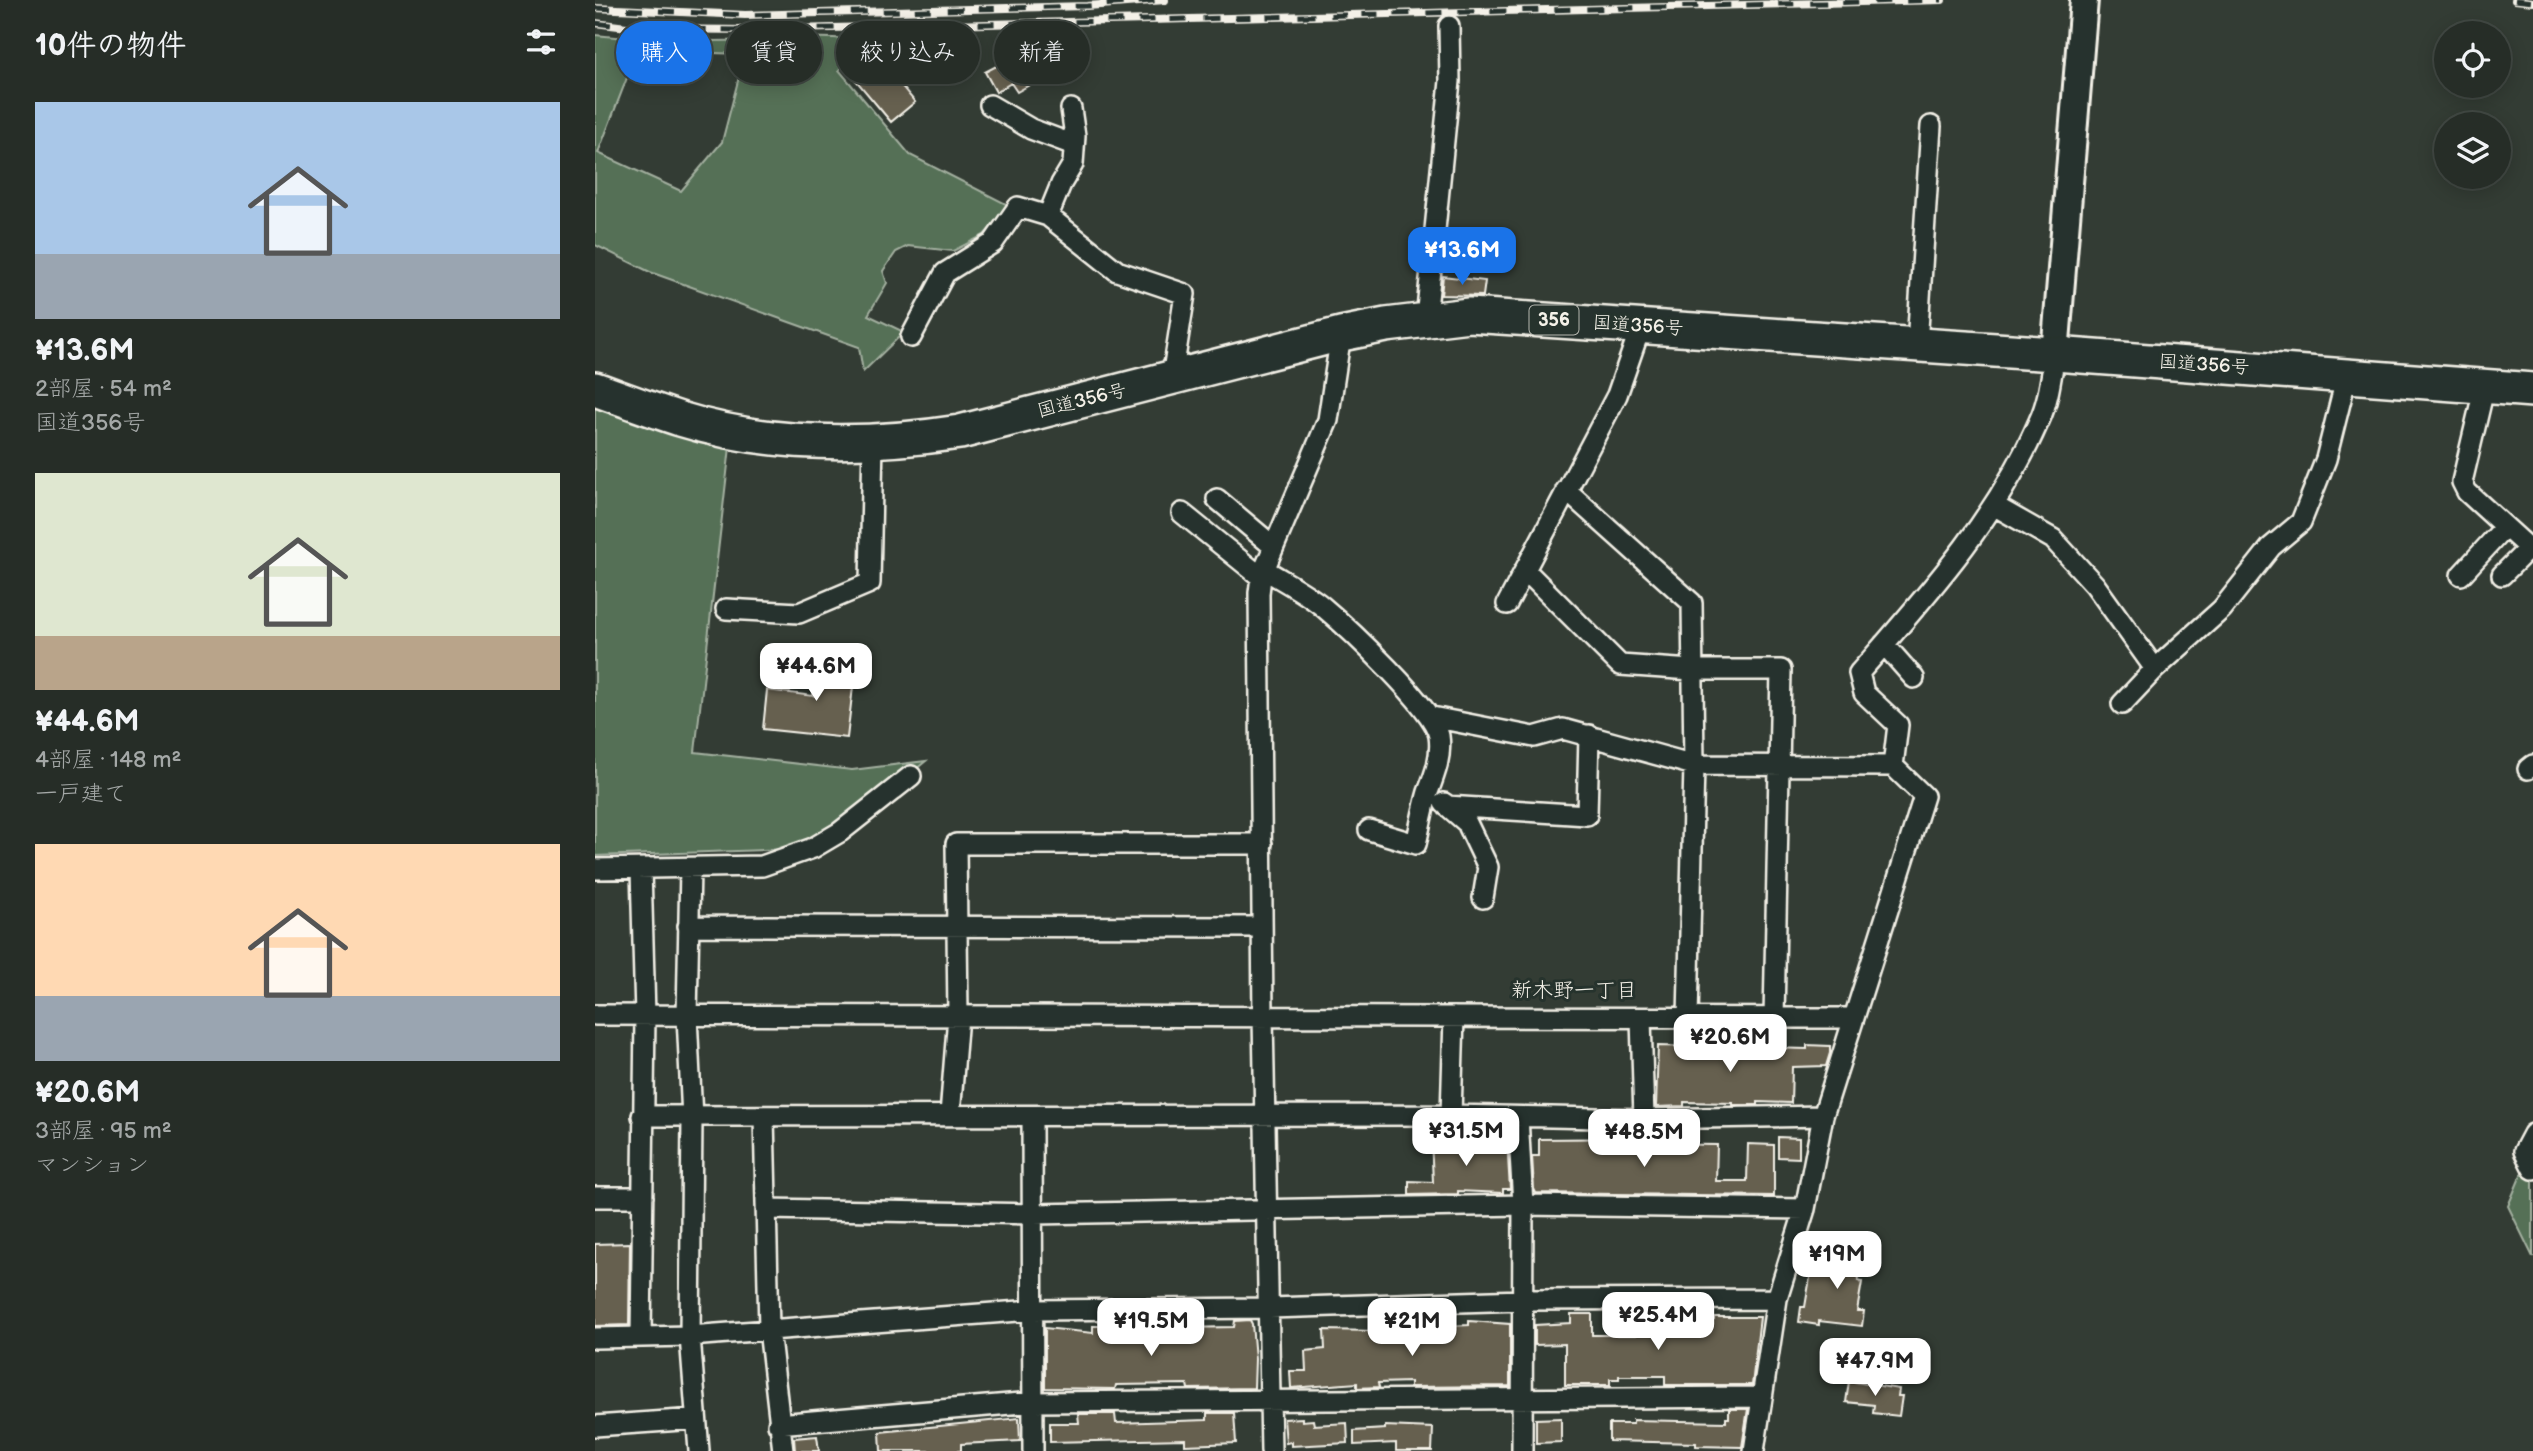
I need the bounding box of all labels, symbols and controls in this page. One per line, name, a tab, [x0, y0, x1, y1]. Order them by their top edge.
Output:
chip: 購入	[616, 21, 712, 84]
chip: 賃貸	[726, 21, 822, 84]
chip: 絞り込み	[836, 21, 980, 84]
chip: 新着	[994, 21, 1090, 84]
map controls	[2434, 21, 2511, 189]
button: locate	[2434, 21, 2511, 98]
icon: filters	[522, 23, 560, 61]
text: 10件の物件	[35, 28, 186, 64]
button: layers	[2434, 112, 2511, 189]
icon: home	[235, 148, 361, 274]
pin: ¥13.6M	[1405, 228, 1519, 287]
text: ¥13.6M	[1424, 236, 1500, 264]
road number: 356	[1529, 306, 1579, 334]
street label: 国道356号	[1592, 311, 1684, 341]
text: ¥13.6M	[35, 333, 134, 369]
street label: 国道356号	[2158, 350, 2250, 380]
text: 2部屋 · 54 m²	[35, 375, 172, 403]
street label: 国道356号	[1035, 379, 1129, 423]
text: 国道356号	[35, 409, 145, 437]
icon: home	[235, 519, 361, 645]
pin: ¥44.6M	[759, 644, 873, 703]
text: ¥44.6M	[776, 652, 856, 680]
text: ¥44.6M	[35, 704, 139, 740]
text: 4部屋 · 148 m²	[35, 746, 182, 774]
text: 一戸建て	[35, 780, 127, 808]
icon: home	[235, 890, 361, 1016]
district label: 新木野一丁目	[1511, 978, 1637, 1003]
pin: ¥20.6M	[1673, 1014, 1787, 1074]
text: ¥20.6M	[1690, 1023, 1770, 1051]
text: ¥20.6M	[35, 1075, 140, 1111]
pin: ¥31.5M	[1409, 1108, 1523, 1168]
pin: ¥48.5M	[1587, 1110, 1701, 1169]
text: 3部屋 · 95 m²	[35, 1117, 172, 1145]
text: ¥31.5M	[1428, 1117, 1504, 1145]
text: ¥48.5M	[1604, 1118, 1684, 1146]
text: マンション	[35, 1151, 149, 1179]
pin: ¥19M	[1796, 1232, 1878, 1291]
text: ¥19M	[1808, 1240, 1866, 1268]
pin: ¥25.4M	[1601, 1292, 1715, 1352]
pin: ¥19.5M	[1094, 1298, 1208, 1358]
pin: ¥21M	[1371, 1298, 1453, 1358]
text: ¥25.4M	[1618, 1301, 1698, 1329]
text: ¥19.5M	[1113, 1307, 1189, 1335]
text: ¥21M	[1384, 1307, 1440, 1335]
pin: ¥47.9M	[1818, 1338, 1932, 1398]
text: ¥47.9M	[1836, 1347, 1914, 1375]

